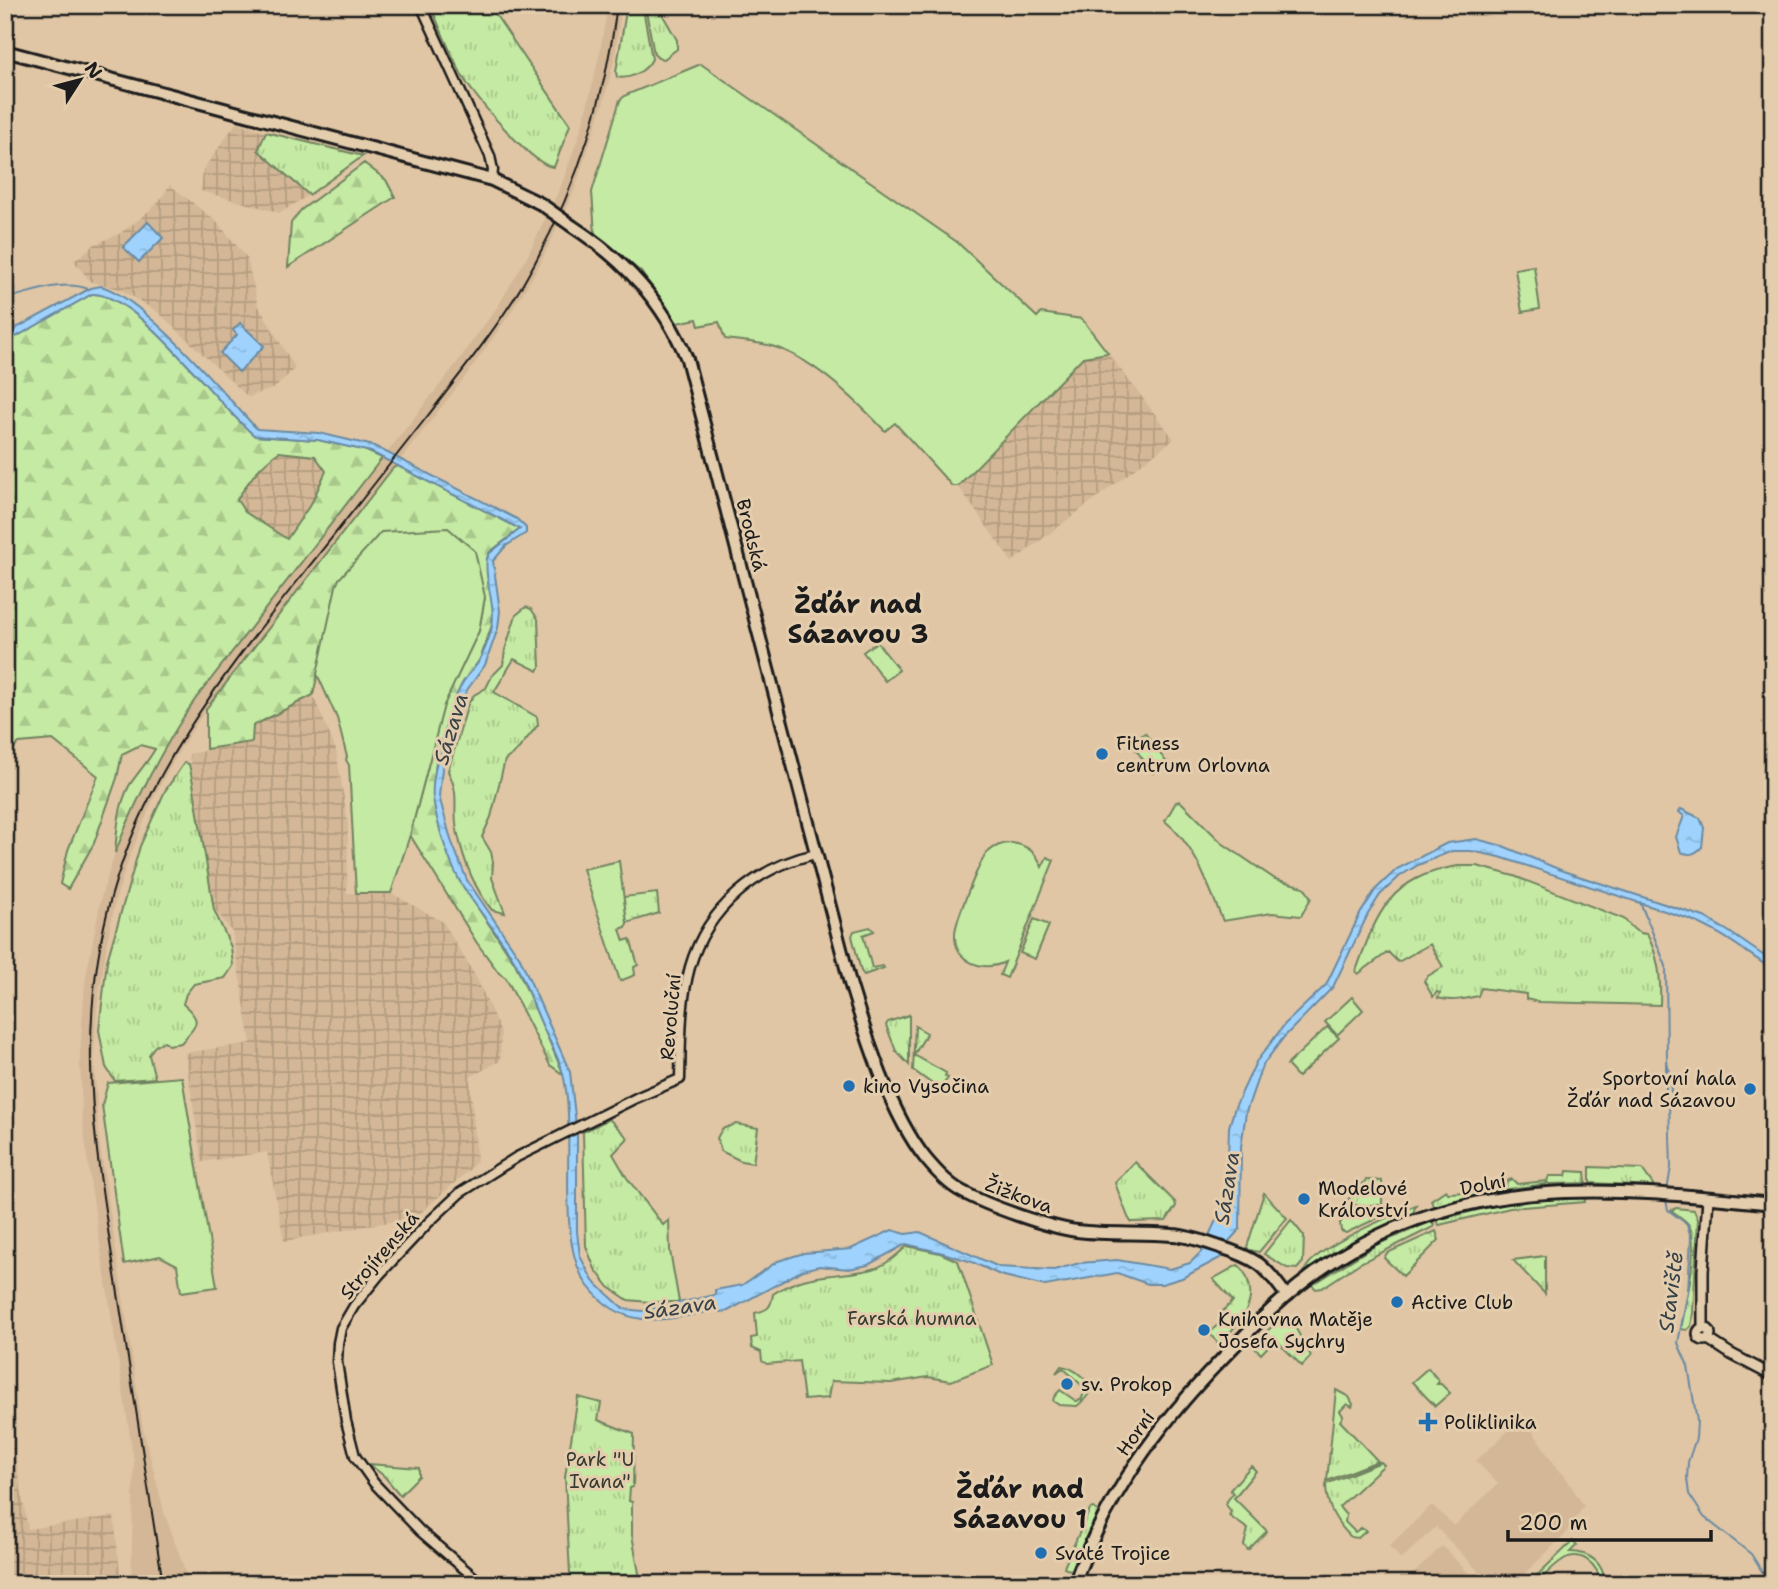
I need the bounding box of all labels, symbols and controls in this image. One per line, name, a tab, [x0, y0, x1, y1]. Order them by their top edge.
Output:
north arrow	[46, 46, 116, 116]
text: N	[79, 57, 108, 84]
street label: Brodská	[730, 496, 773, 574]
district label: Žďár nad Sázavou 3	[788, 586, 928, 651]
water label: Sázava	[427, 690, 475, 768]
place label: Fitness centrum Orlovna	[1116, 731, 1270, 778]
marker: Fitness centrum Orlovna	[1094, 746, 1110, 762]
street label: Revoluční	[654, 972, 687, 1061]
place label: Sportovní hala Žďár nad Sázavou	[1567, 1066, 1736, 1113]
place label: kino Vysočina	[863, 1074, 989, 1099]
marker: kino Vysočina	[841, 1078, 857, 1094]
marker: Sportovní hala Žďár nad Sázavou	[1742, 1081, 1758, 1097]
water label: Sázava	[1207, 1150, 1247, 1226]
street label: Dolní	[1458, 1168, 1509, 1201]
street label: Žižkova	[982, 1171, 1057, 1219]
place label: Modelové Království	[1318, 1176, 1409, 1223]
marker: Modelové Království	[1296, 1191, 1312, 1207]
street label: Strojírenská	[334, 1206, 425, 1305]
water label: Staviště	[1652, 1249, 1690, 1334]
water label: Sázava	[642, 1288, 718, 1326]
place label: Active Club	[1411, 1290, 1513, 1315]
marker: Active Club	[1389, 1294, 1405, 1310]
park label: Farská humna	[847, 1306, 977, 1331]
place label: Knihovna Matěje Josefa Sychry	[1218, 1307, 1373, 1354]
marker: Knihovna Matěje Josefa Sychry	[1196, 1322, 1212, 1338]
place label: sv. Prokop	[1081, 1372, 1172, 1397]
marker: sv. Prokop	[1059, 1376, 1075, 1392]
street label: Horní	[1111, 1405, 1161, 1461]
place label: Poliklinika	[1444, 1410, 1537, 1435]
marker: Poliklinika	[1418, 1412, 1438, 1432]
park label: Park "U Ivana"	[566, 1447, 634, 1494]
district label: Žďár nad Sázavou 1	[953, 1471, 1087, 1536]
scale bar	[1508, 1498, 1712, 1542]
text: 200 m	[1519, 1509, 1588, 1537]
place label: Svaté Trojice	[1055, 1541, 1170, 1566]
marker: Svaté Trojice	[1033, 1545, 1049, 1561]

